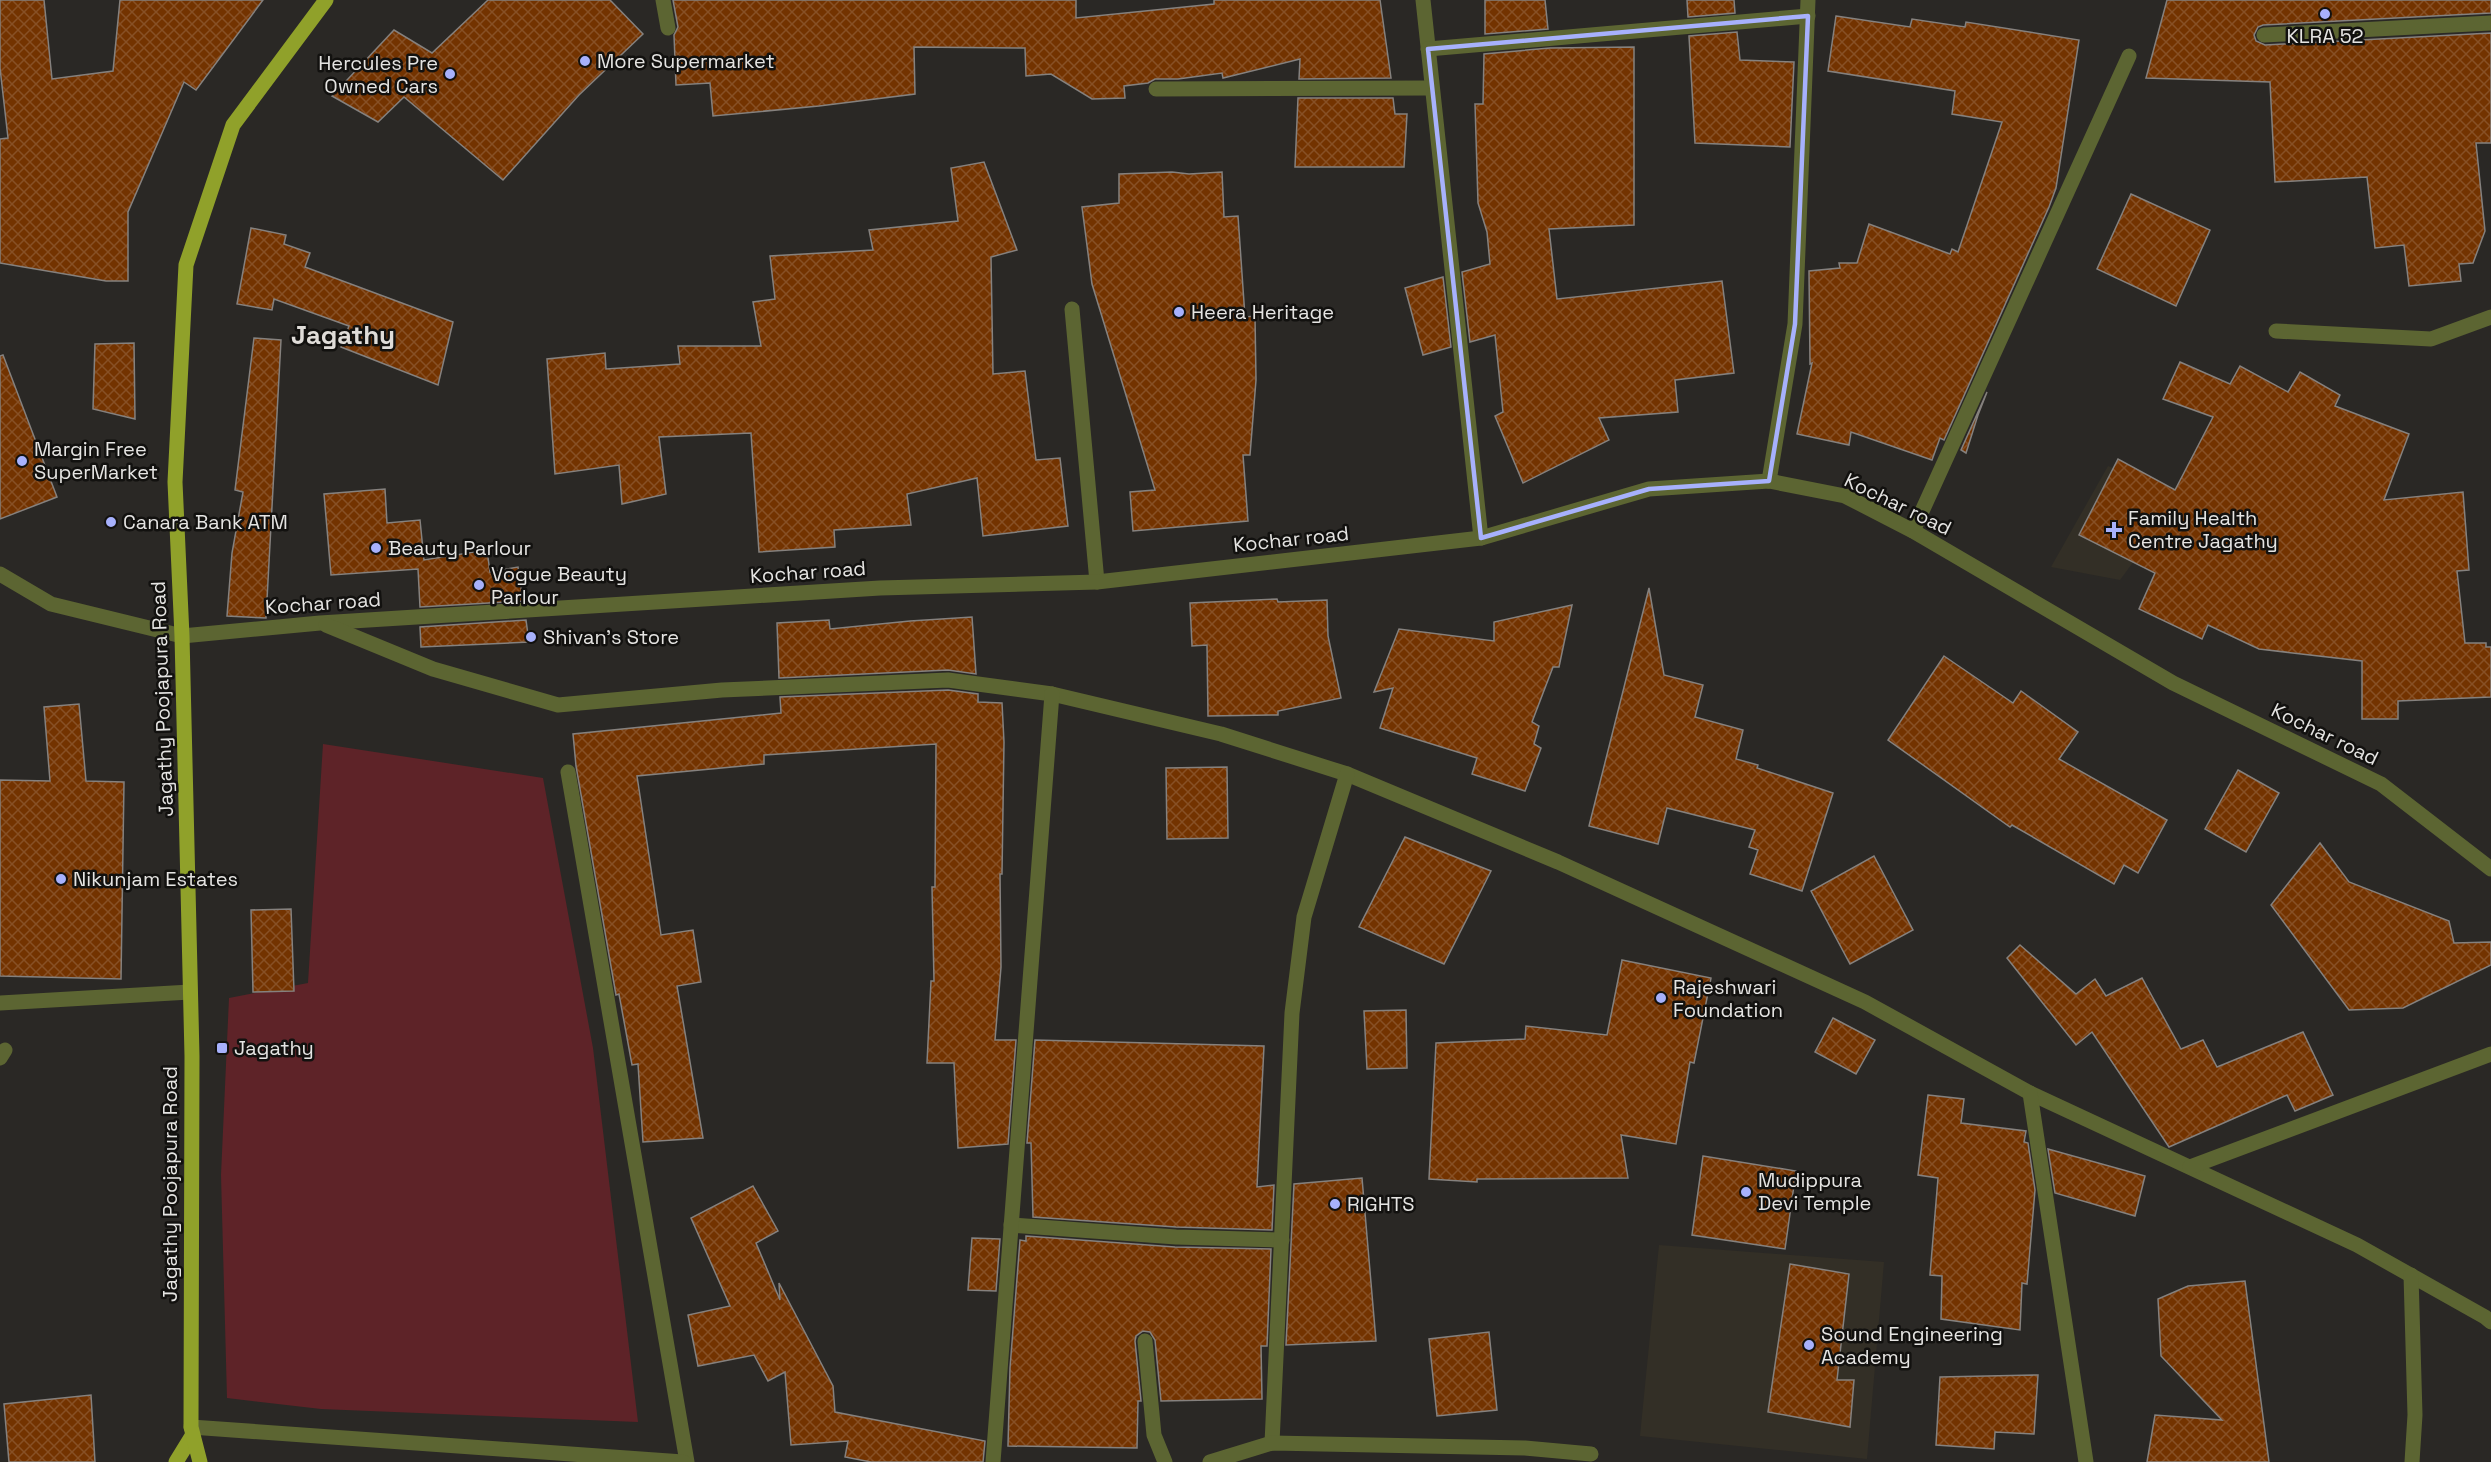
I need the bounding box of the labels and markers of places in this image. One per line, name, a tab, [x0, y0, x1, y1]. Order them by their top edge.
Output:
marker: KLRA 52	[2318, 7, 2332, 21]
place label: KLRA 52	[2286, 23, 2364, 49]
place label: More Supermarket	[597, 48, 775, 74]
place label: Hercules Pre Owned Cars	[318, 50, 438, 99]
marker: More Supermarket	[578, 54, 592, 68]
marker: Hercules Pre Owned Cars	[443, 67, 457, 81]
place label: Heera Heritage	[1191, 299, 1334, 325]
marker: Heera Heritage	[1172, 305, 1186, 319]
place label: Margin Free SuperMarket	[34, 436, 158, 485]
marker: Margin Free SuperMarket	[15, 454, 29, 468]
place label: Family Health Centre Jagathy	[2128, 505, 2278, 554]
place label: Canara Bank ATM	[123, 509, 288, 535]
marker: Canara Bank ATM	[104, 515, 118, 529]
marker: Family Health Centre Jagathy	[2105, 521, 2123, 539]
place label: Beauty Parlour	[388, 535, 531, 561]
marker: Beauty Parlour	[369, 541, 383, 555]
place label: Vogue Beauty Parlour	[491, 561, 627, 610]
marker: Vogue Beauty Parlour	[472, 578, 486, 592]
place label: Shivan's Store	[543, 624, 679, 650]
marker: Shivan's Store	[524, 630, 538, 644]
place label: Nikunjam Estates	[73, 866, 238, 892]
marker: Nikunjam Estates	[54, 872, 68, 886]
place label: Rajeshwari Foundation	[1673, 974, 1783, 1023]
marker: Rajeshwari Foundation	[1654, 991, 1668, 1005]
place label: Jagathy	[234, 1035, 314, 1061]
marker: Jagathy	[215, 1041, 229, 1055]
place label: Mudippura Devi Temple	[1758, 1167, 1871, 1216]
marker: Mudippura Devi Temple	[1739, 1185, 1753, 1199]
place label: RIGHTS	[1347, 1191, 1414, 1217]
marker: RIGHTS	[1328, 1197, 1342, 1211]
place label: Sound Engineering Academy	[1821, 1321, 2003, 1370]
marker: Sound Engineering Academy	[1802, 1338, 1816, 1352]

